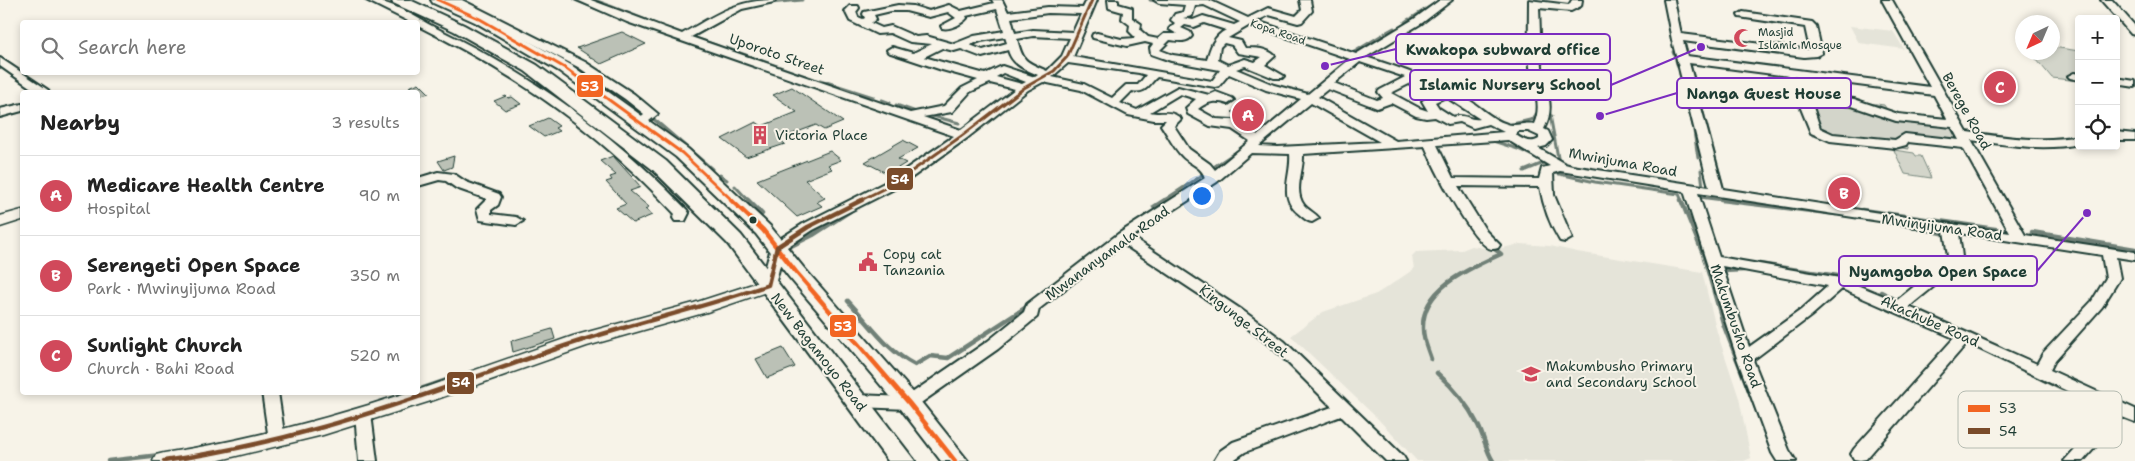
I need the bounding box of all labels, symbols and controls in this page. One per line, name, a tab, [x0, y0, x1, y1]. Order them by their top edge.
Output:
north arrow	[2015, 15, 2060, 60]
map controls	[2075, 15, 2120, 150]
button: +	[2075, 15, 2120, 60]
street label: Kopa Road	[1248, 16, 1308, 48]
search box	[20, 20, 420, 75]
place label: Masjid Islamic Mosque	[1758, 25, 1842, 53]
mosque icon: Masjid Islamic Mosque	[1732, 27, 1754, 49]
street label: Uporoto Street	[727, 29, 827, 79]
icon: search	[38, 34, 66, 62]
callout: Kwakopa subward office	[1396, 34, 1610, 64]
text: Search here	[78, 35, 187, 60]
text: Kwakopa subward office	[1406, 40, 1600, 60]
button: −	[2075, 60, 2120, 105]
pin: C	[1984, 68, 2016, 106]
street label: Berege Road	[1938, 69, 1996, 153]
callout: Islamic Nursery School	[1410, 70, 1611, 100]
line badge: 53	[576, 74, 604, 98]
text: Islamic Nursery School	[1419, 75, 1601, 95]
text: 53	[581, 77, 599, 95]
callout: Nanga Guest House	[1677, 78, 1851, 108]
text: Nanga Guest House	[1687, 84, 1841, 104]
pin: A	[1232, 96, 1264, 134]
button: locate	[2075, 105, 2120, 150]
text: Nearby	[40, 109, 120, 137]
text: 3 results	[331, 112, 400, 133]
building icon: Victoria Place	[749, 124, 771, 146]
place label: Victoria Place	[775, 126, 868, 144]
street label: Mwinjuma Road	[1567, 144, 1679, 180]
line badge: 54	[886, 167, 914, 191]
text: 54	[891, 170, 909, 188]
text: Medicare Health Centre	[87, 173, 325, 198]
pin: B	[1828, 174, 1860, 212]
your location	[1189, 183, 1215, 209]
text: A	[50, 185, 62, 206]
text: 90 m	[359, 185, 400, 206]
text: Hospital	[87, 198, 150, 219]
street label: Mwananyamala Road	[1041, 202, 1173, 304]
street label: Mwinyijuma Road	[1880, 210, 2004, 244]
unlabelled marker	[748, 215, 758, 225]
place label: Copy cat Tanzania	[883, 245, 945, 279]
public building icon: Copy cat Tanzania	[857, 251, 879, 273]
text: Serengeti Open Space	[87, 253, 301, 278]
callout: Nyamgoba Open Space	[1839, 256, 2037, 286]
street label: Makumbusho Road	[1706, 262, 1766, 390]
text: Nyamgoba Open Space	[1849, 262, 2027, 282]
text: B	[51, 265, 61, 286]
text: 350 m	[349, 265, 400, 286]
text: Park · Mwinyijuma Road	[87, 278, 276, 299]
street label: Kingunge Street	[1196, 281, 1292, 361]
street label: New Bagamoyo Road	[767, 289, 871, 415]
street label: Akachube Road	[1878, 291, 1982, 351]
line badge: 53	[829, 314, 857, 338]
text: 53	[834, 317, 852, 335]
text: Sunlight Church	[87, 333, 242, 358]
text: C	[51, 345, 61, 366]
text: 520 m	[350, 345, 400, 366]
place label: Makumbusho Primary and Secondary School	[1546, 357, 1697, 391]
text: Church · Bahi Road	[87, 358, 234, 379]
school or university icon: Makumbusho Primary and Secondary School	[1520, 363, 1542, 385]
line badge: 54	[446, 371, 475, 395]
text: 54	[452, 373, 470, 391]
legend	[1958, 391, 2122, 448]
text: 53	[1999, 399, 2017, 417]
text: 54	[1999, 422, 2017, 440]

